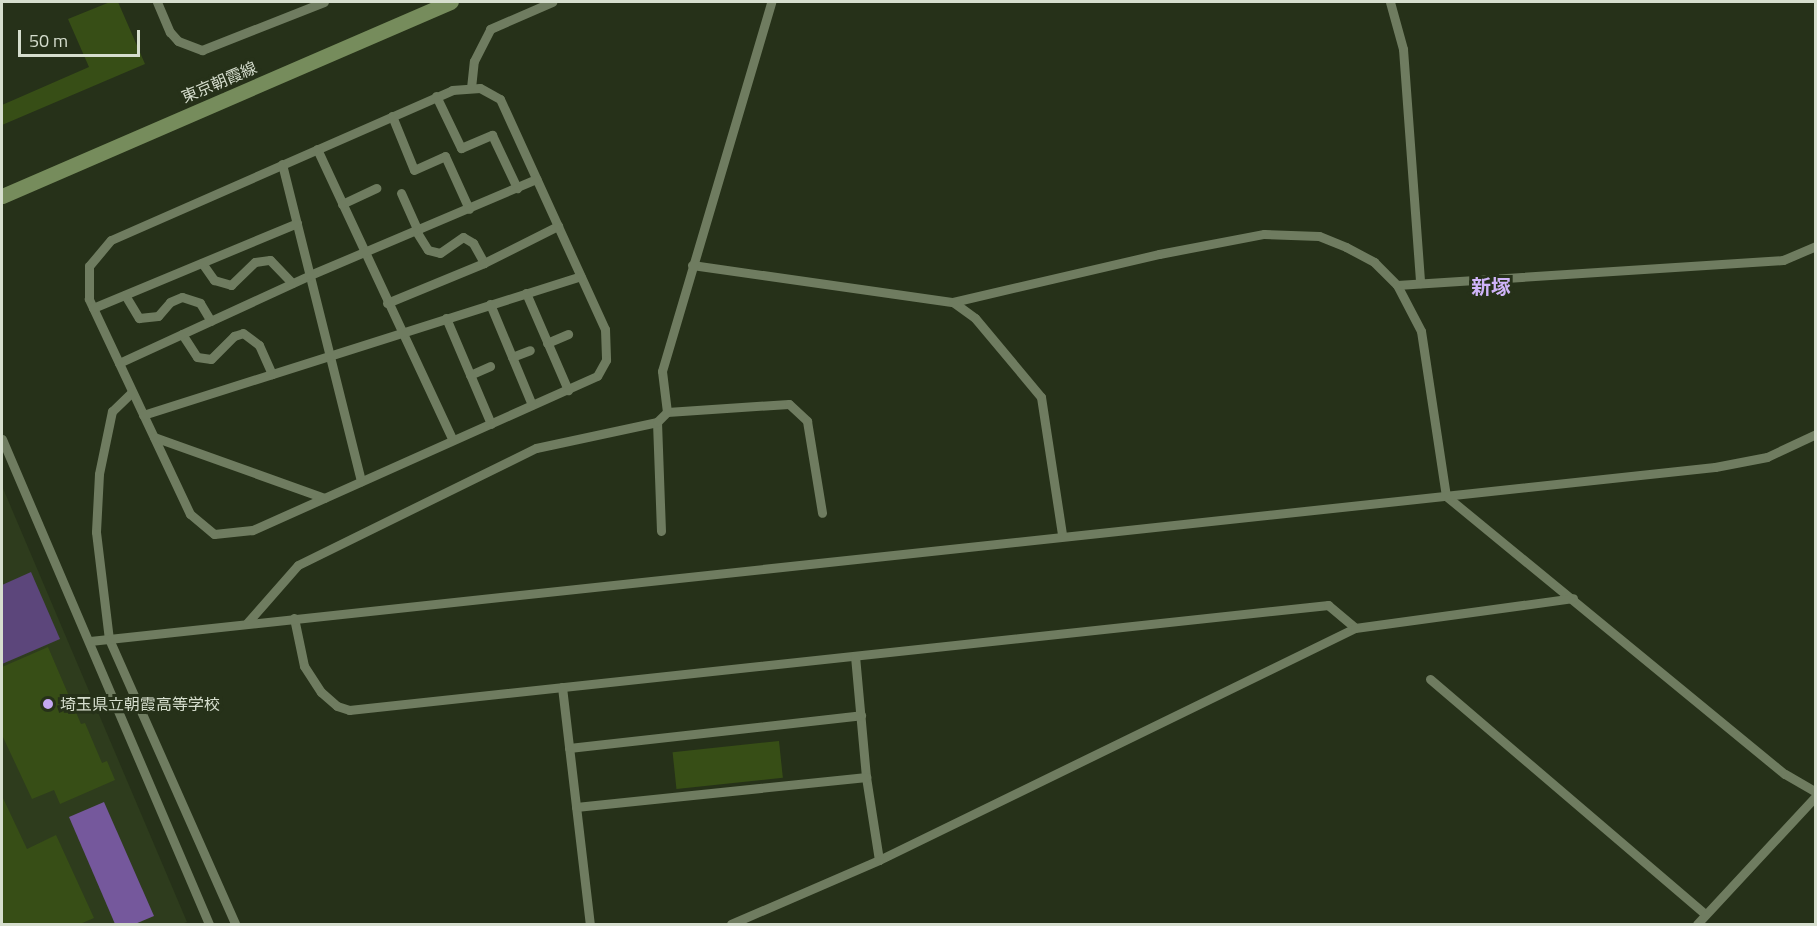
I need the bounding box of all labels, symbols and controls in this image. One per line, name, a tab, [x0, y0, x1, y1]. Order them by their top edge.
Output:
scale bar	[21, 18, 142, 56]
text: 50 m	[29, 27, 68, 54]
street label: 東京朝霞線	[178, 58, 260, 106]
district label: 新塚	[1471, 274, 1511, 298]
place label: 埼玉県立朝霞高等学校	[60, 694, 220, 714]
marker: 埼玉県立朝霞高等学校	[41, 697, 55, 711]

